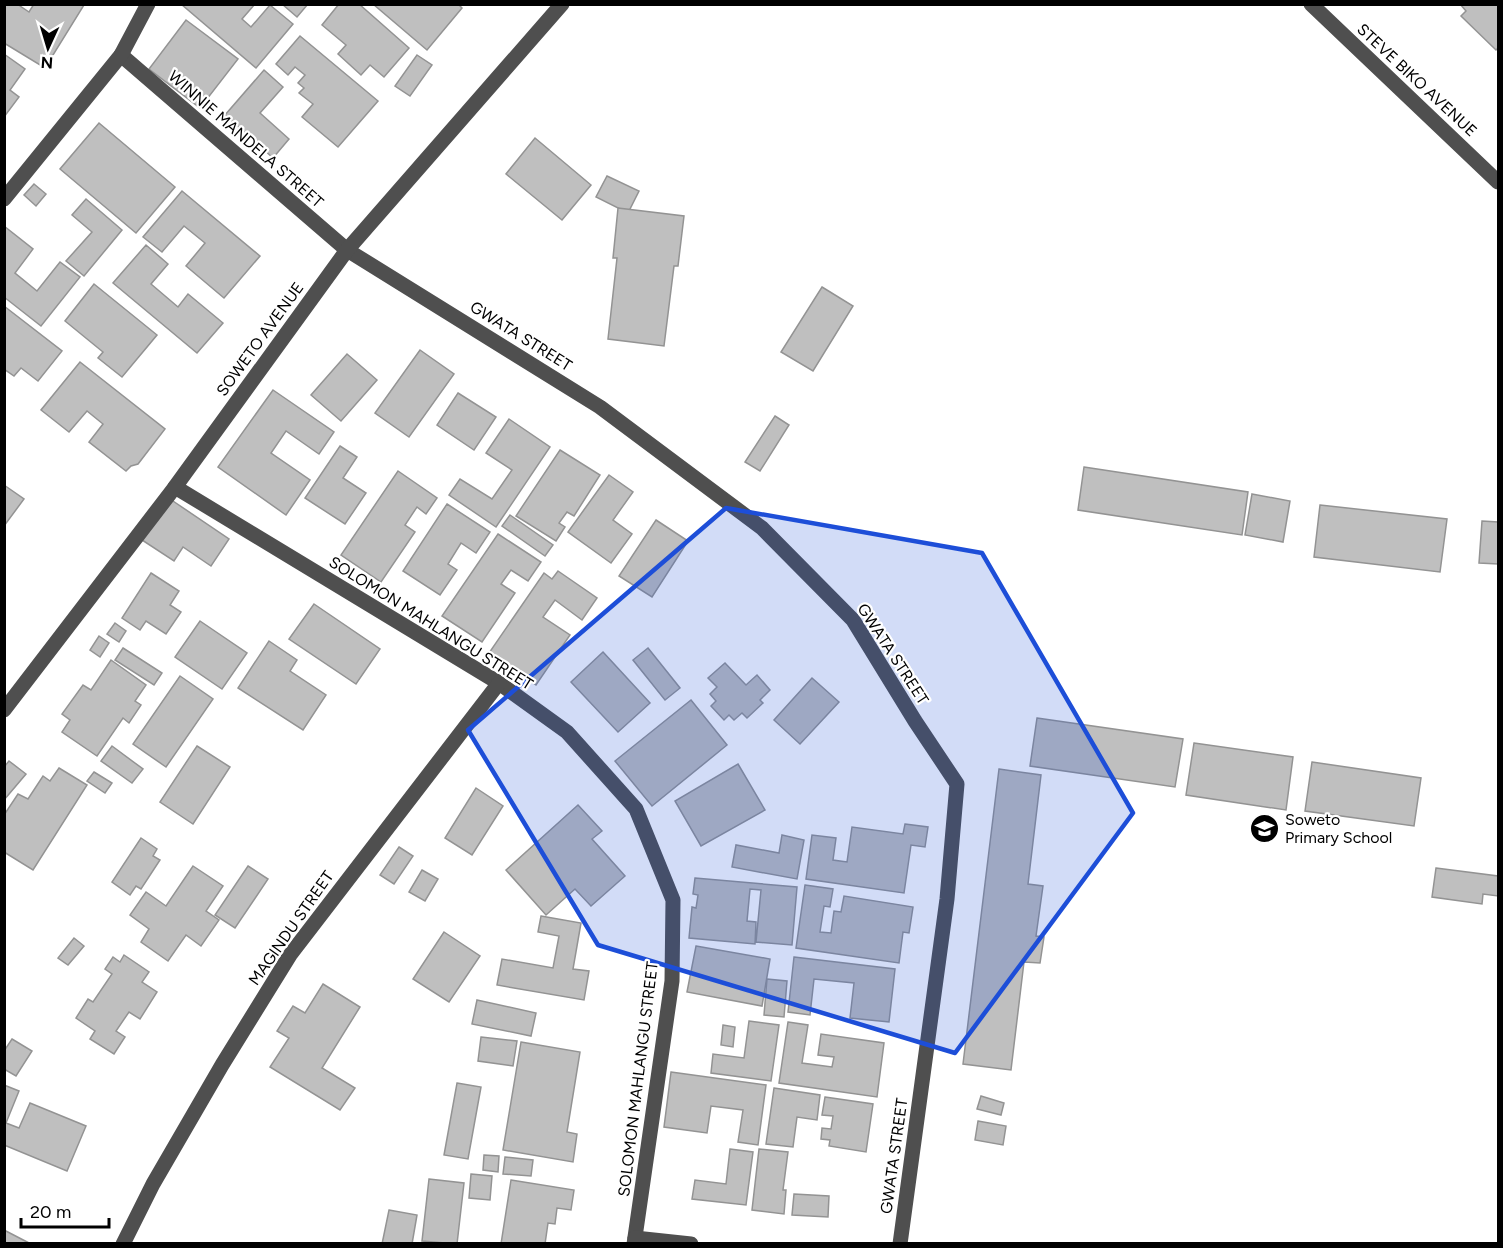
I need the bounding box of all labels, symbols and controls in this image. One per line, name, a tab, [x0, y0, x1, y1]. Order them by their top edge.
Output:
north arrow	[18, 18, 78, 78]
street label: STEVE BIKO AVENUE	[1353, 20, 1481, 140]
text: N	[40, 53, 54, 72]
street label: WINNIE MANDELA STREET	[165, 67, 327, 212]
street label: SOWETO AVENUE	[212, 278, 308, 400]
street label: GWATA STREET	[467, 297, 576, 375]
street label: SOLOMON MAHLANGU STREET	[326, 552, 537, 694]
street label: GWATA STREET	[853, 600, 933, 708]
place label: Soweto Primary School	[1285, 810, 1392, 847]
school or university icon: Soweto Primary School	[1248, 812, 1280, 844]
street label: MAGINDU STREET	[244, 867, 338, 989]
street label: SOLOMON MAHLANGU STREET	[614, 960, 662, 1198]
street label: GWATA STREET	[876, 1097, 912, 1215]
scale bar	[21, 1191, 110, 1229]
text: 20 m	[30, 1201, 71, 1223]

